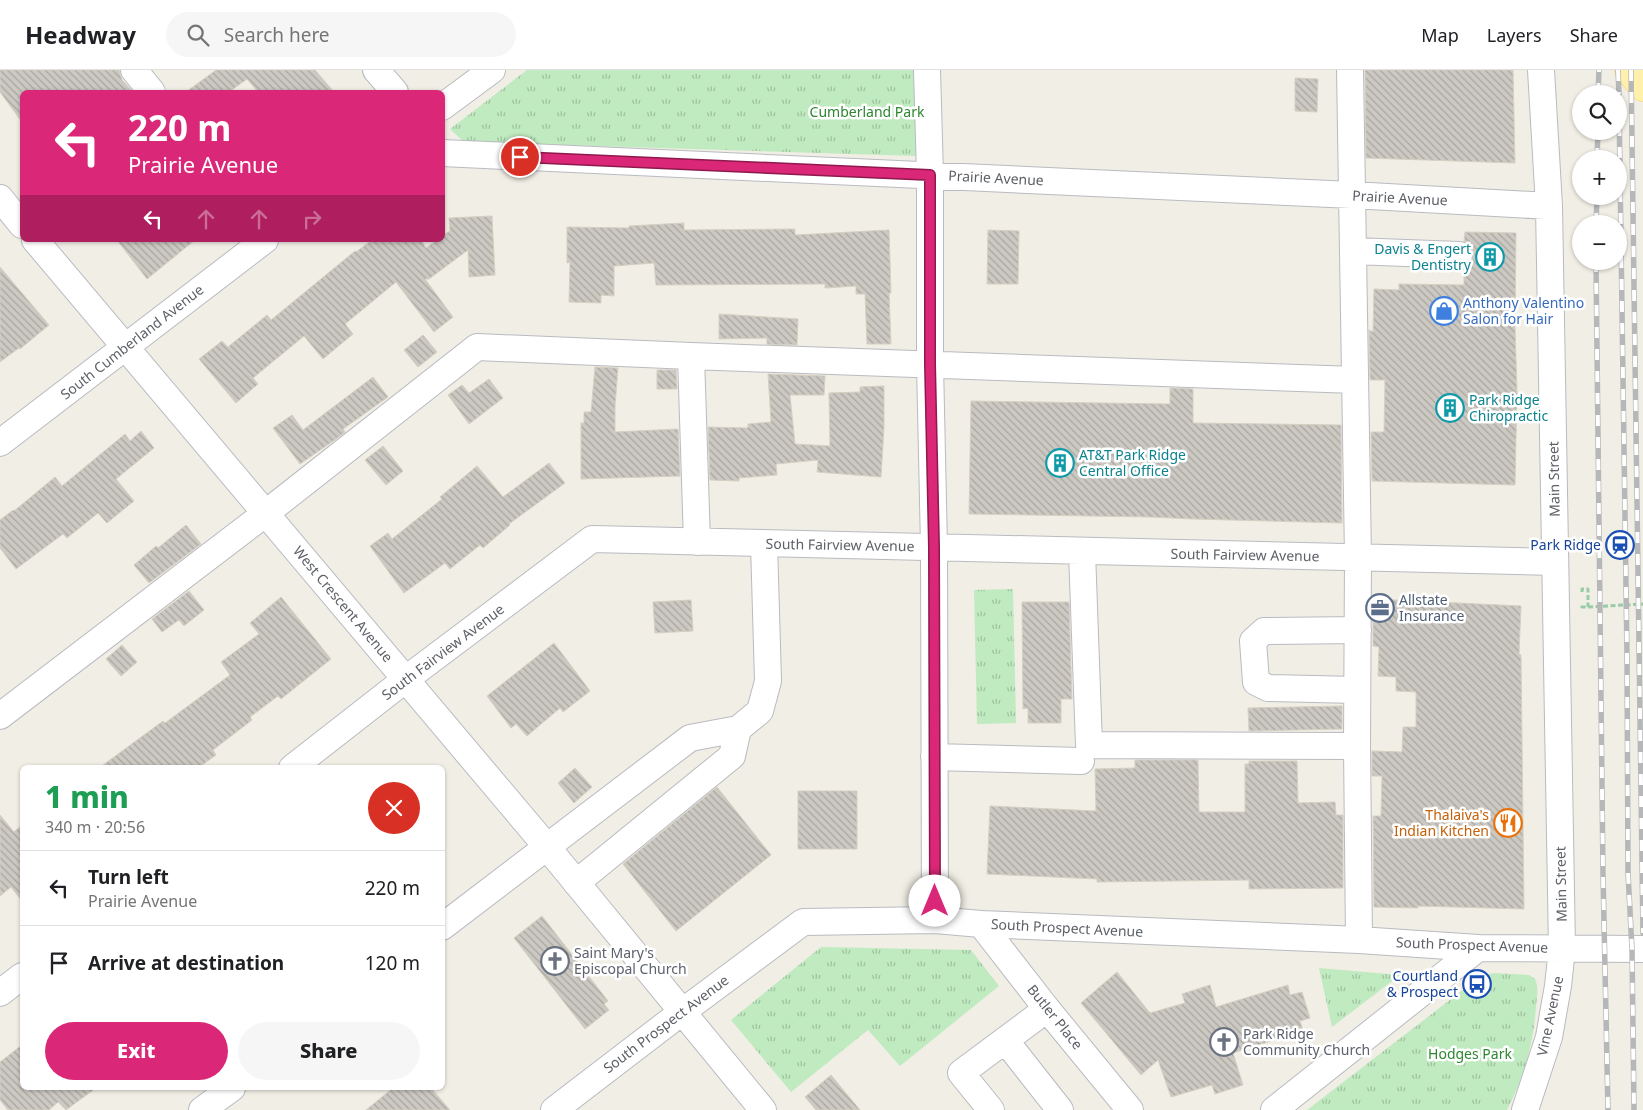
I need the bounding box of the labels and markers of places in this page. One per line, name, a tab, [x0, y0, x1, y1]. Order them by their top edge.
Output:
pin	[499, 136, 541, 178]
place label: Davis & Engert Dentistry	[1374, 239, 1472, 274]
building icon: Davis & Engert Dentistry	[1475, 242, 1505, 272]
place label: Anthony Valentino Salon for Hair	[1463, 293, 1584, 328]
shop icon: Anthony Valentino Salon for Hair	[1429, 296, 1459, 326]
place label: Park Ridge Chiropractic	[1469, 390, 1548, 425]
building icon: Park Ridge Chiropractic	[1435, 393, 1465, 423]
place label: AT&T Park Ridge Central Office	[1079, 445, 1186, 480]
building icon: AT&T Park Ridge Central Office	[1045, 448, 1075, 478]
station icon: Park Ridge	[1605, 530, 1635, 560]
place label: Park Ridge	[1530, 535, 1601, 554]
place label: Allstate Insurance	[1399, 590, 1464, 625]
office icon: Allstate Insurance	[1365, 593, 1395, 623]
place label: Thalaiva's Indian Kitchen	[1394, 805, 1489, 840]
restaurant icon: Thalaiva's Indian Kitchen	[1493, 808, 1523, 838]
place label: Saint Mary's Episcopal Church	[574, 943, 687, 978]
church icon: Saint Mary's Episcopal Church	[540, 946, 570, 976]
place label: Courtland & Prospect	[1387, 966, 1458, 1001]
bus stop icon: Courtland & Prospect	[1462, 969, 1492, 999]
place label: Park Ridge Community Church	[1243, 1024, 1370, 1059]
church icon: Park Ridge Community Church	[1209, 1027, 1239, 1057]

